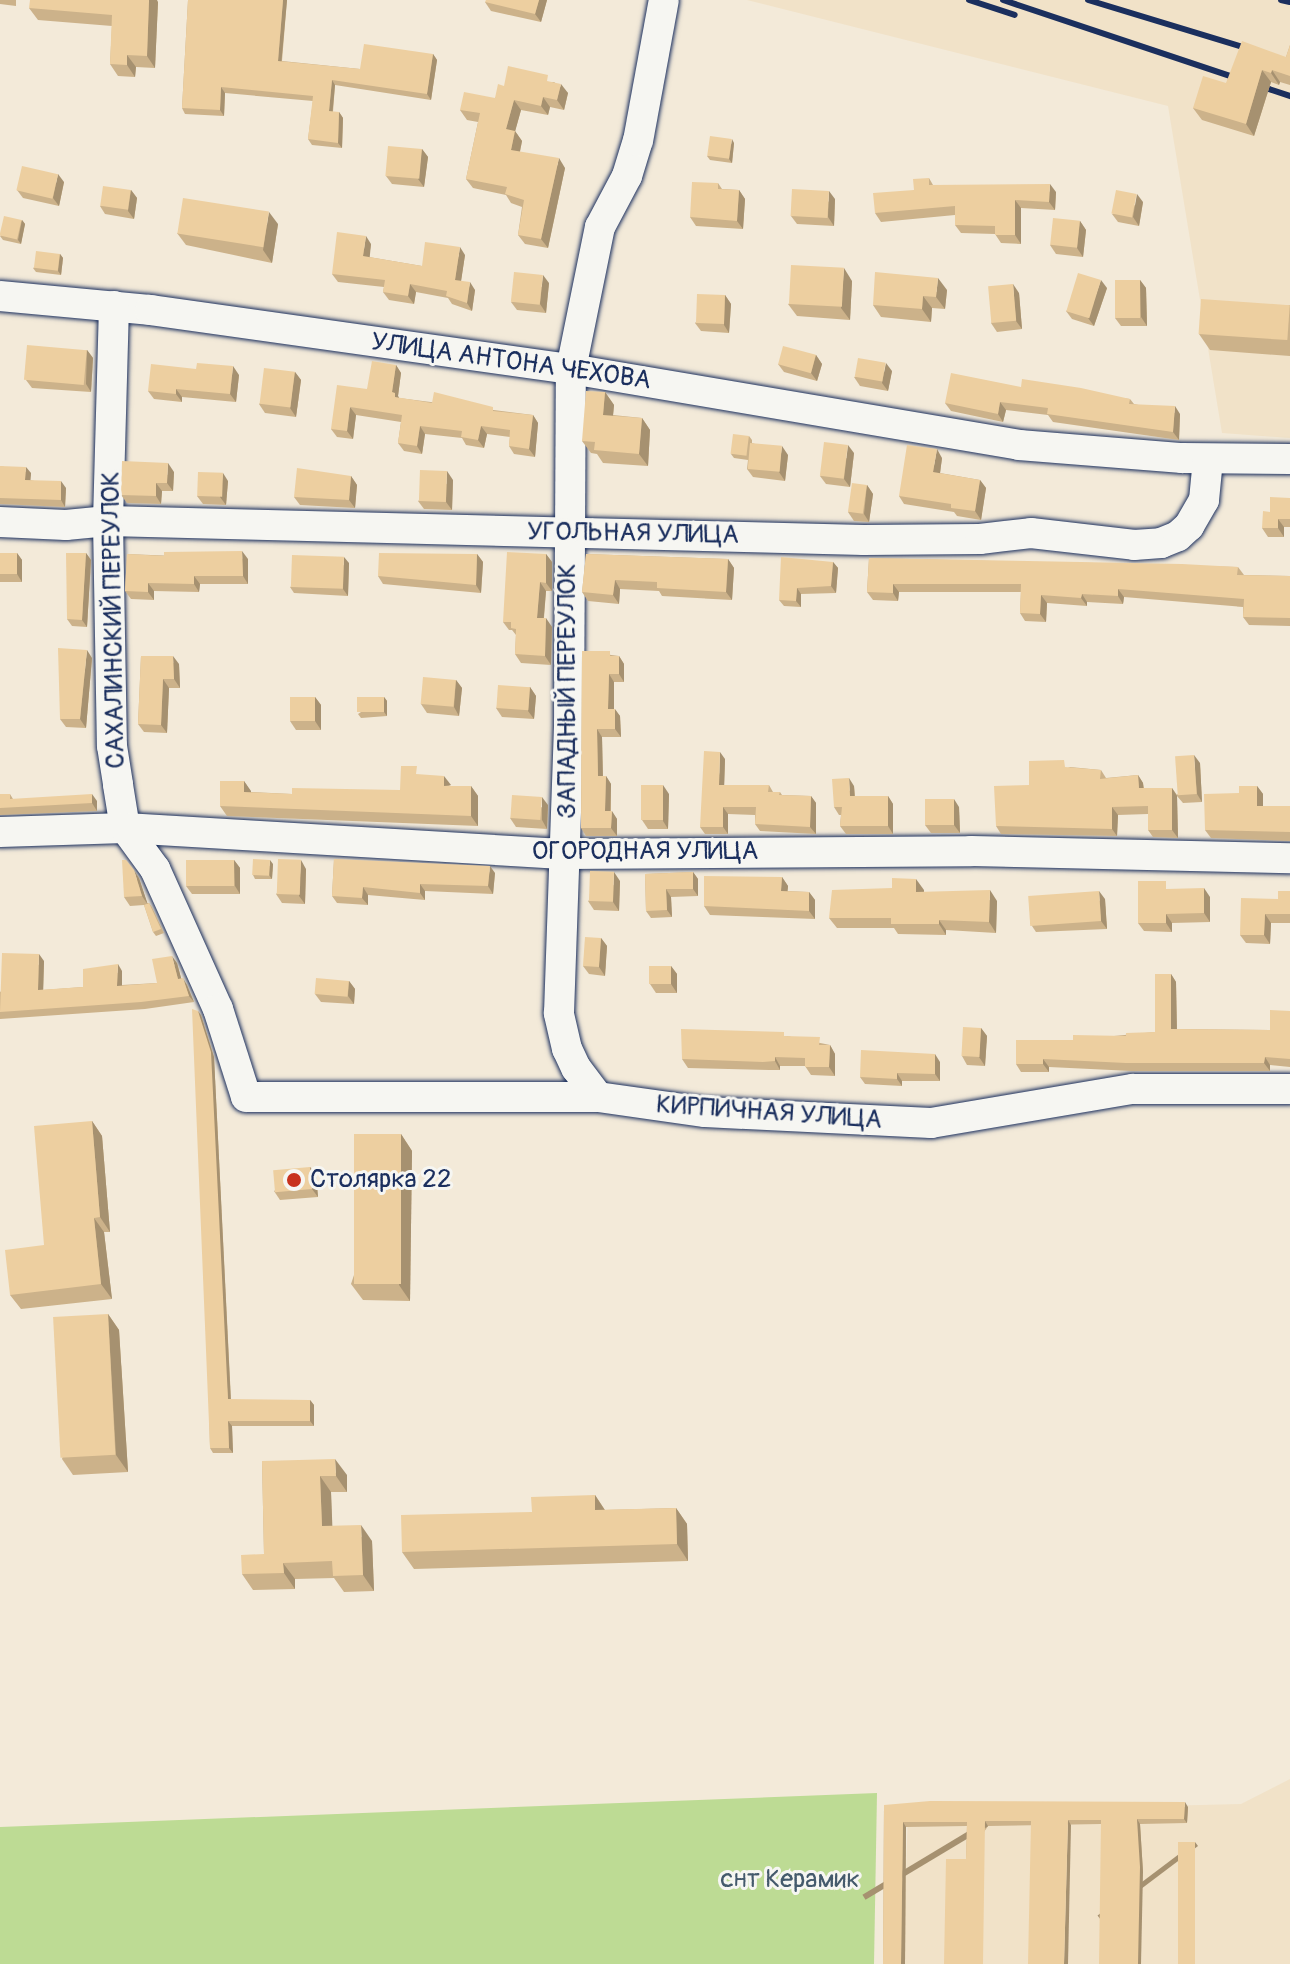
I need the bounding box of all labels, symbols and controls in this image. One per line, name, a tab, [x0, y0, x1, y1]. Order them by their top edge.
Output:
street label: УЛИЦА АНТОНА ЧЕХОВА	[369, 327, 653, 397]
street label: САХАЛИНСКИЙ ПЕРЕУЛОК	[96, 471, 132, 769]
street label: УГОЛЬНАЯ УЛИЦА	[527, 517, 739, 551]
street label: ЗАПАДНЫЙ ПЕРЕУЛОК	[552, 563, 584, 819]
street label: ОГОРОДНАЯ УЛИЦА	[532, 836, 758, 868]
street label: КИРПИЧНАЯ УЛИЦА	[655, 1090, 883, 1136]
place label: Столярка 22	[310, 1164, 451, 1196]
marker: Столярка 22	[285, 1171, 303, 1189]
park label: снт Керамик	[720, 1864, 860, 1896]

